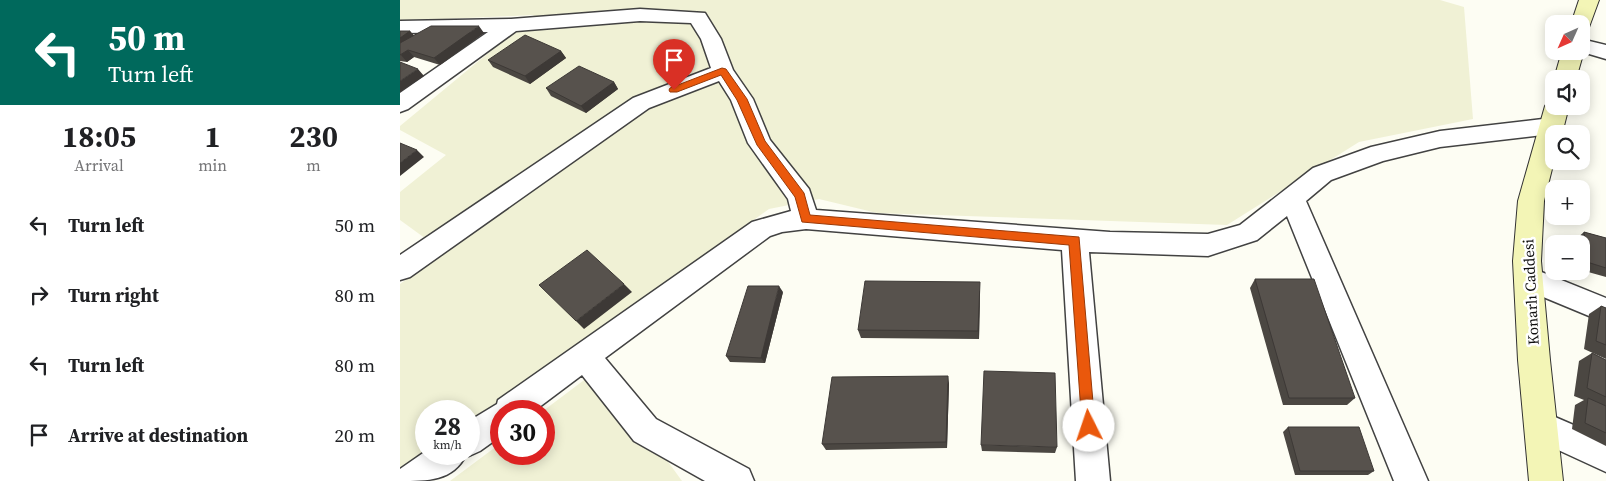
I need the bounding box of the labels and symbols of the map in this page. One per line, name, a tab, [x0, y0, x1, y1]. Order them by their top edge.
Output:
north arrow	[1545, 15, 1590, 60]
pin	[653, 39, 695, 90]
street label: Konarlı Caddesi	[1517, 239, 1544, 345]
position arrow	[1062, 399, 1114, 451]
speed limit sign: 30	[490, 400, 555, 465]

